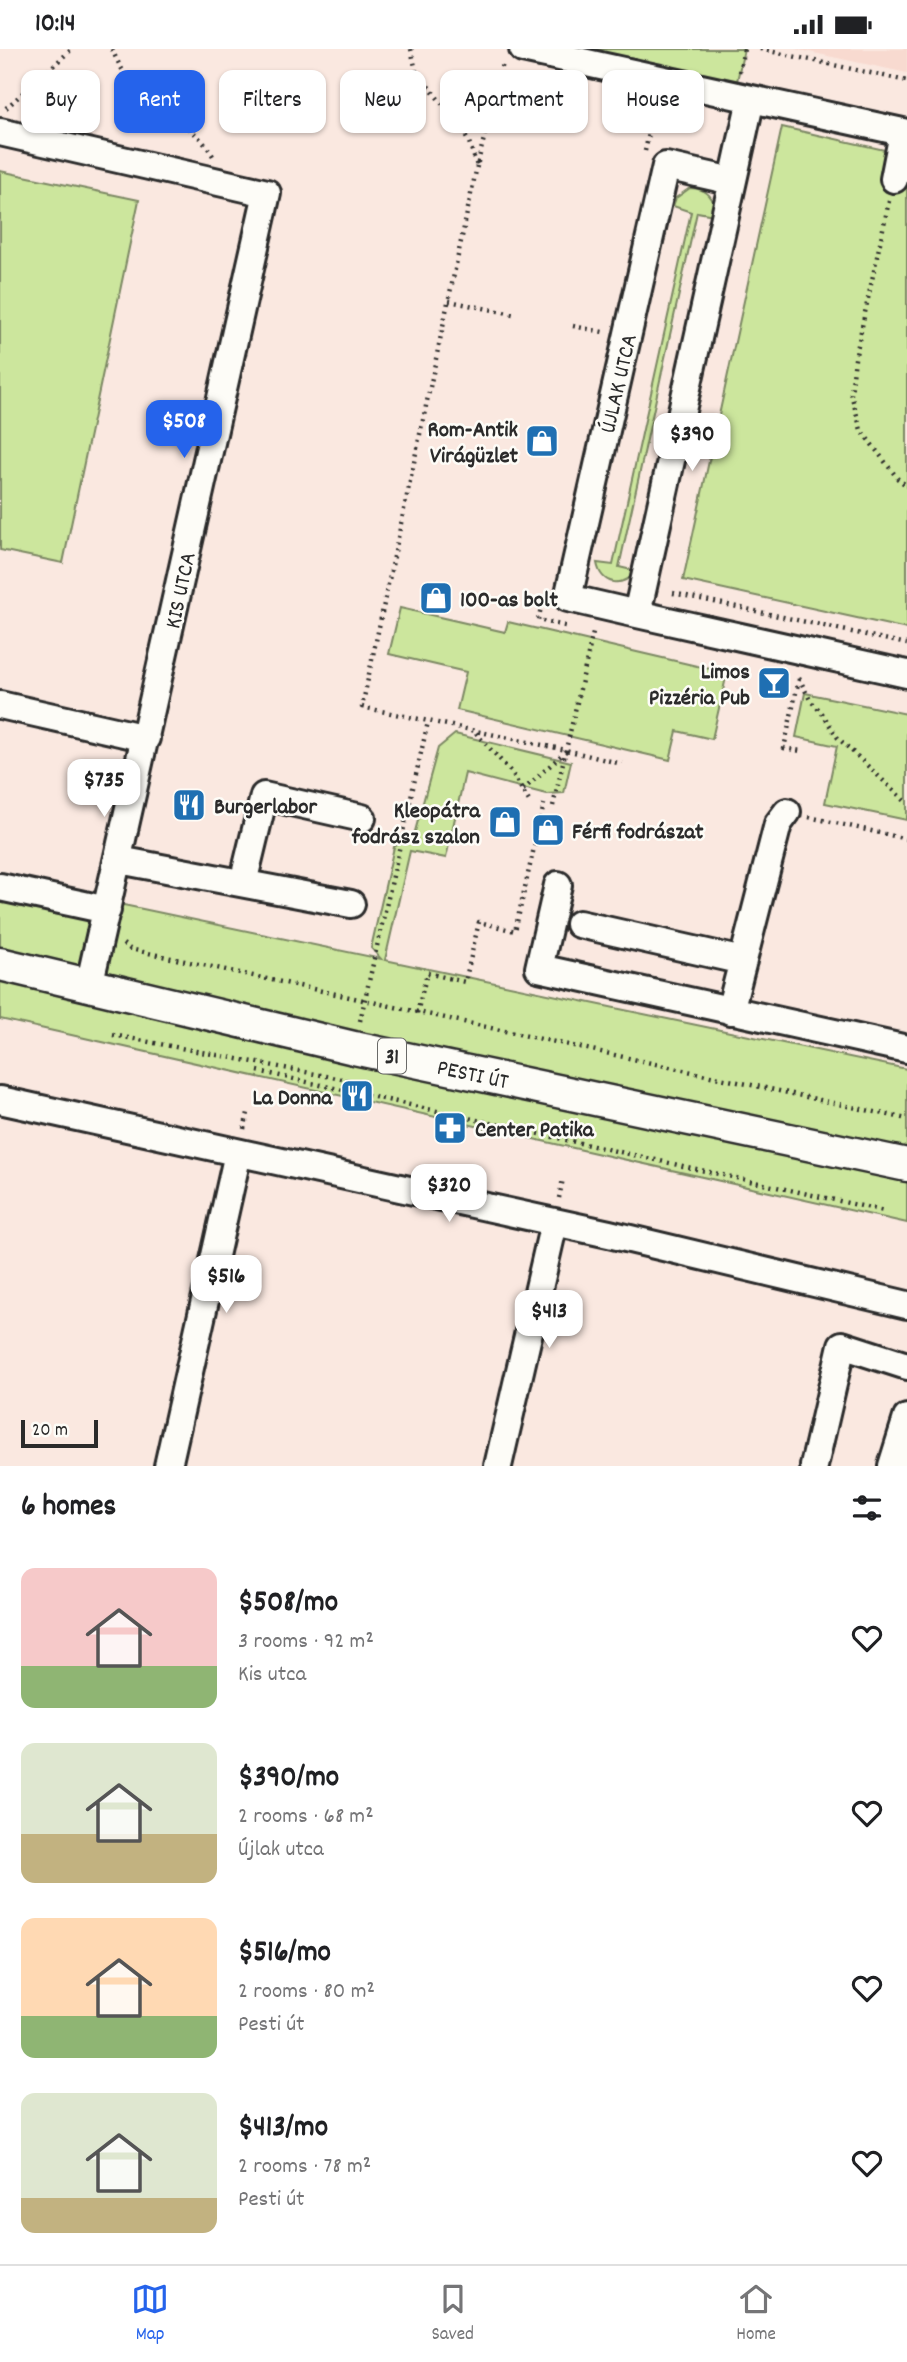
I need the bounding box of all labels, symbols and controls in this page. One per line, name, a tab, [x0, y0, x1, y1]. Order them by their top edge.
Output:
text: 10:14	[35, 6, 76, 43]
chip: Buy	[21, 70, 100, 133]
chip: Rent	[114, 70, 205, 133]
chip: Filters	[219, 70, 326, 133]
chip: New	[340, 70, 426, 133]
chip: Apartment	[440, 70, 588, 133]
chip: House	[602, 70, 704, 133]
street label: ÚJLAK UTCA	[593, 331, 648, 437]
pin: $508	[143, 401, 225, 460]
text: $508	[162, 406, 206, 439]
pin: $390	[651, 413, 733, 473]
place label: Rom-Antik Virágüzlet	[428, 415, 519, 474]
text: $390	[670, 419, 714, 452]
shop icon: Rom-Antik Virágüzlet	[523, 422, 561, 460]
street label: KIS UTCA	[158, 549, 207, 632]
shop icon: 100-as bolt	[417, 579, 455, 617]
place label: 100-as bolt	[460, 585, 558, 618]
place label: Limos Pizzéria Pub	[649, 657, 750, 716]
bar icon: Limos Pizzéria Pub	[755, 664, 793, 702]
pin: $735	[63, 759, 145, 819]
text: $735	[83, 765, 125, 798]
restaurant icon: Burgerlabor	[170, 786, 208, 824]
place label: Burgerlabor	[214, 792, 318, 825]
place label: Kleopátra fodrász szalon	[351, 796, 481, 855]
shop icon: Kleopátra fodrász szalon	[486, 803, 524, 841]
shop icon: Férfi fodrászat	[529, 811, 567, 849]
place label: Férfi fodrászat	[572, 817, 704, 850]
road number: 31	[378, 1039, 406, 1073]
street label: PESTI ÚT	[434, 1053, 511, 1100]
restaurant icon: La Donna	[338, 1077, 376, 1115]
place label: La Donna	[252, 1083, 333, 1116]
pharmacy icon: Center Patika	[431, 1109, 469, 1147]
place label: Center Patika	[475, 1115, 595, 1148]
pin: $320	[408, 1165, 490, 1224]
text: $320	[427, 1170, 471, 1203]
pin: $516	[185, 1255, 267, 1315]
text: $516	[207, 1261, 245, 1294]
pin: $413	[508, 1291, 590, 1350]
text: $413	[531, 1296, 567, 1329]
scale bar	[21, 1417, 98, 1449]
text: 20 m	[32, 1418, 68, 1445]
text: 6 homes	[21, 1487, 116, 1530]
icon: filters	[848, 1489, 886, 1527]
text: $508/mo	[238, 1583, 338, 1626]
icon: home	[77, 1596, 161, 1680]
icon: heart	[848, 1619, 886, 1657]
text: 3 rooms · 92 m²	[238, 1626, 374, 1659]
text: Kis utca	[238, 1659, 306, 1692]
text: $390/mo	[238, 1758, 339, 1801]
icon: home	[77, 1771, 161, 1855]
icon: heart	[848, 1794, 886, 1832]
text: 2 rooms · 68 m²	[238, 1801, 374, 1834]
text: Újlak utca	[238, 1834, 324, 1867]
text: $516/mo	[238, 1933, 331, 1976]
icon: home	[77, 1946, 161, 2030]
icon: heart	[848, 1969, 886, 2007]
text: 2 rooms · 80 m²	[238, 1976, 375, 2009]
text: Pesti út	[238, 2009, 305, 2042]
text: $413/mo	[238, 2108, 328, 2151]
icon: home	[77, 2121, 161, 2205]
icon: heart	[848, 2144, 886, 2182]
text: 2 rooms · 78 m²	[238, 2151, 371, 2184]
text: Pesti út	[238, 2184, 305, 2217]
tab: Map	[131, 2280, 169, 2349]
tab: Saved	[431, 2280, 474, 2349]
tab: Home	[736, 2280, 776, 2349]

